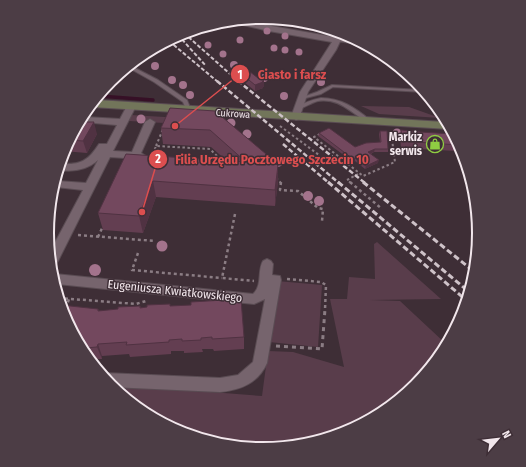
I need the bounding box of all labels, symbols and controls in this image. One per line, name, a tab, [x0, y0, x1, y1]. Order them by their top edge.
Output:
callout: Ciasto i farsz	[230, 62, 334, 87]
text: Ciasto i farsz	[258, 67, 327, 82]
text: 1	[237, 68, 243, 82]
street label: Cukrowa	[215, 107, 251, 121]
place label: Markiz serwis	[389, 130, 423, 158]
shop icon: Markiz serwis	[425, 134, 445, 154]
callout: Filia Urzędu Pocztowego Szczecin 10	[148, 147, 377, 172]
text: 2	[154, 152, 161, 166]
text: Filia Urzędu Pocztowego Szczecin 10	[175, 152, 369, 167]
street label: Eugeniusza Kwiatkowskiego	[107, 277, 243, 305]
north arrow	[478, 419, 518, 459]
text: N	[499, 429, 514, 441]

